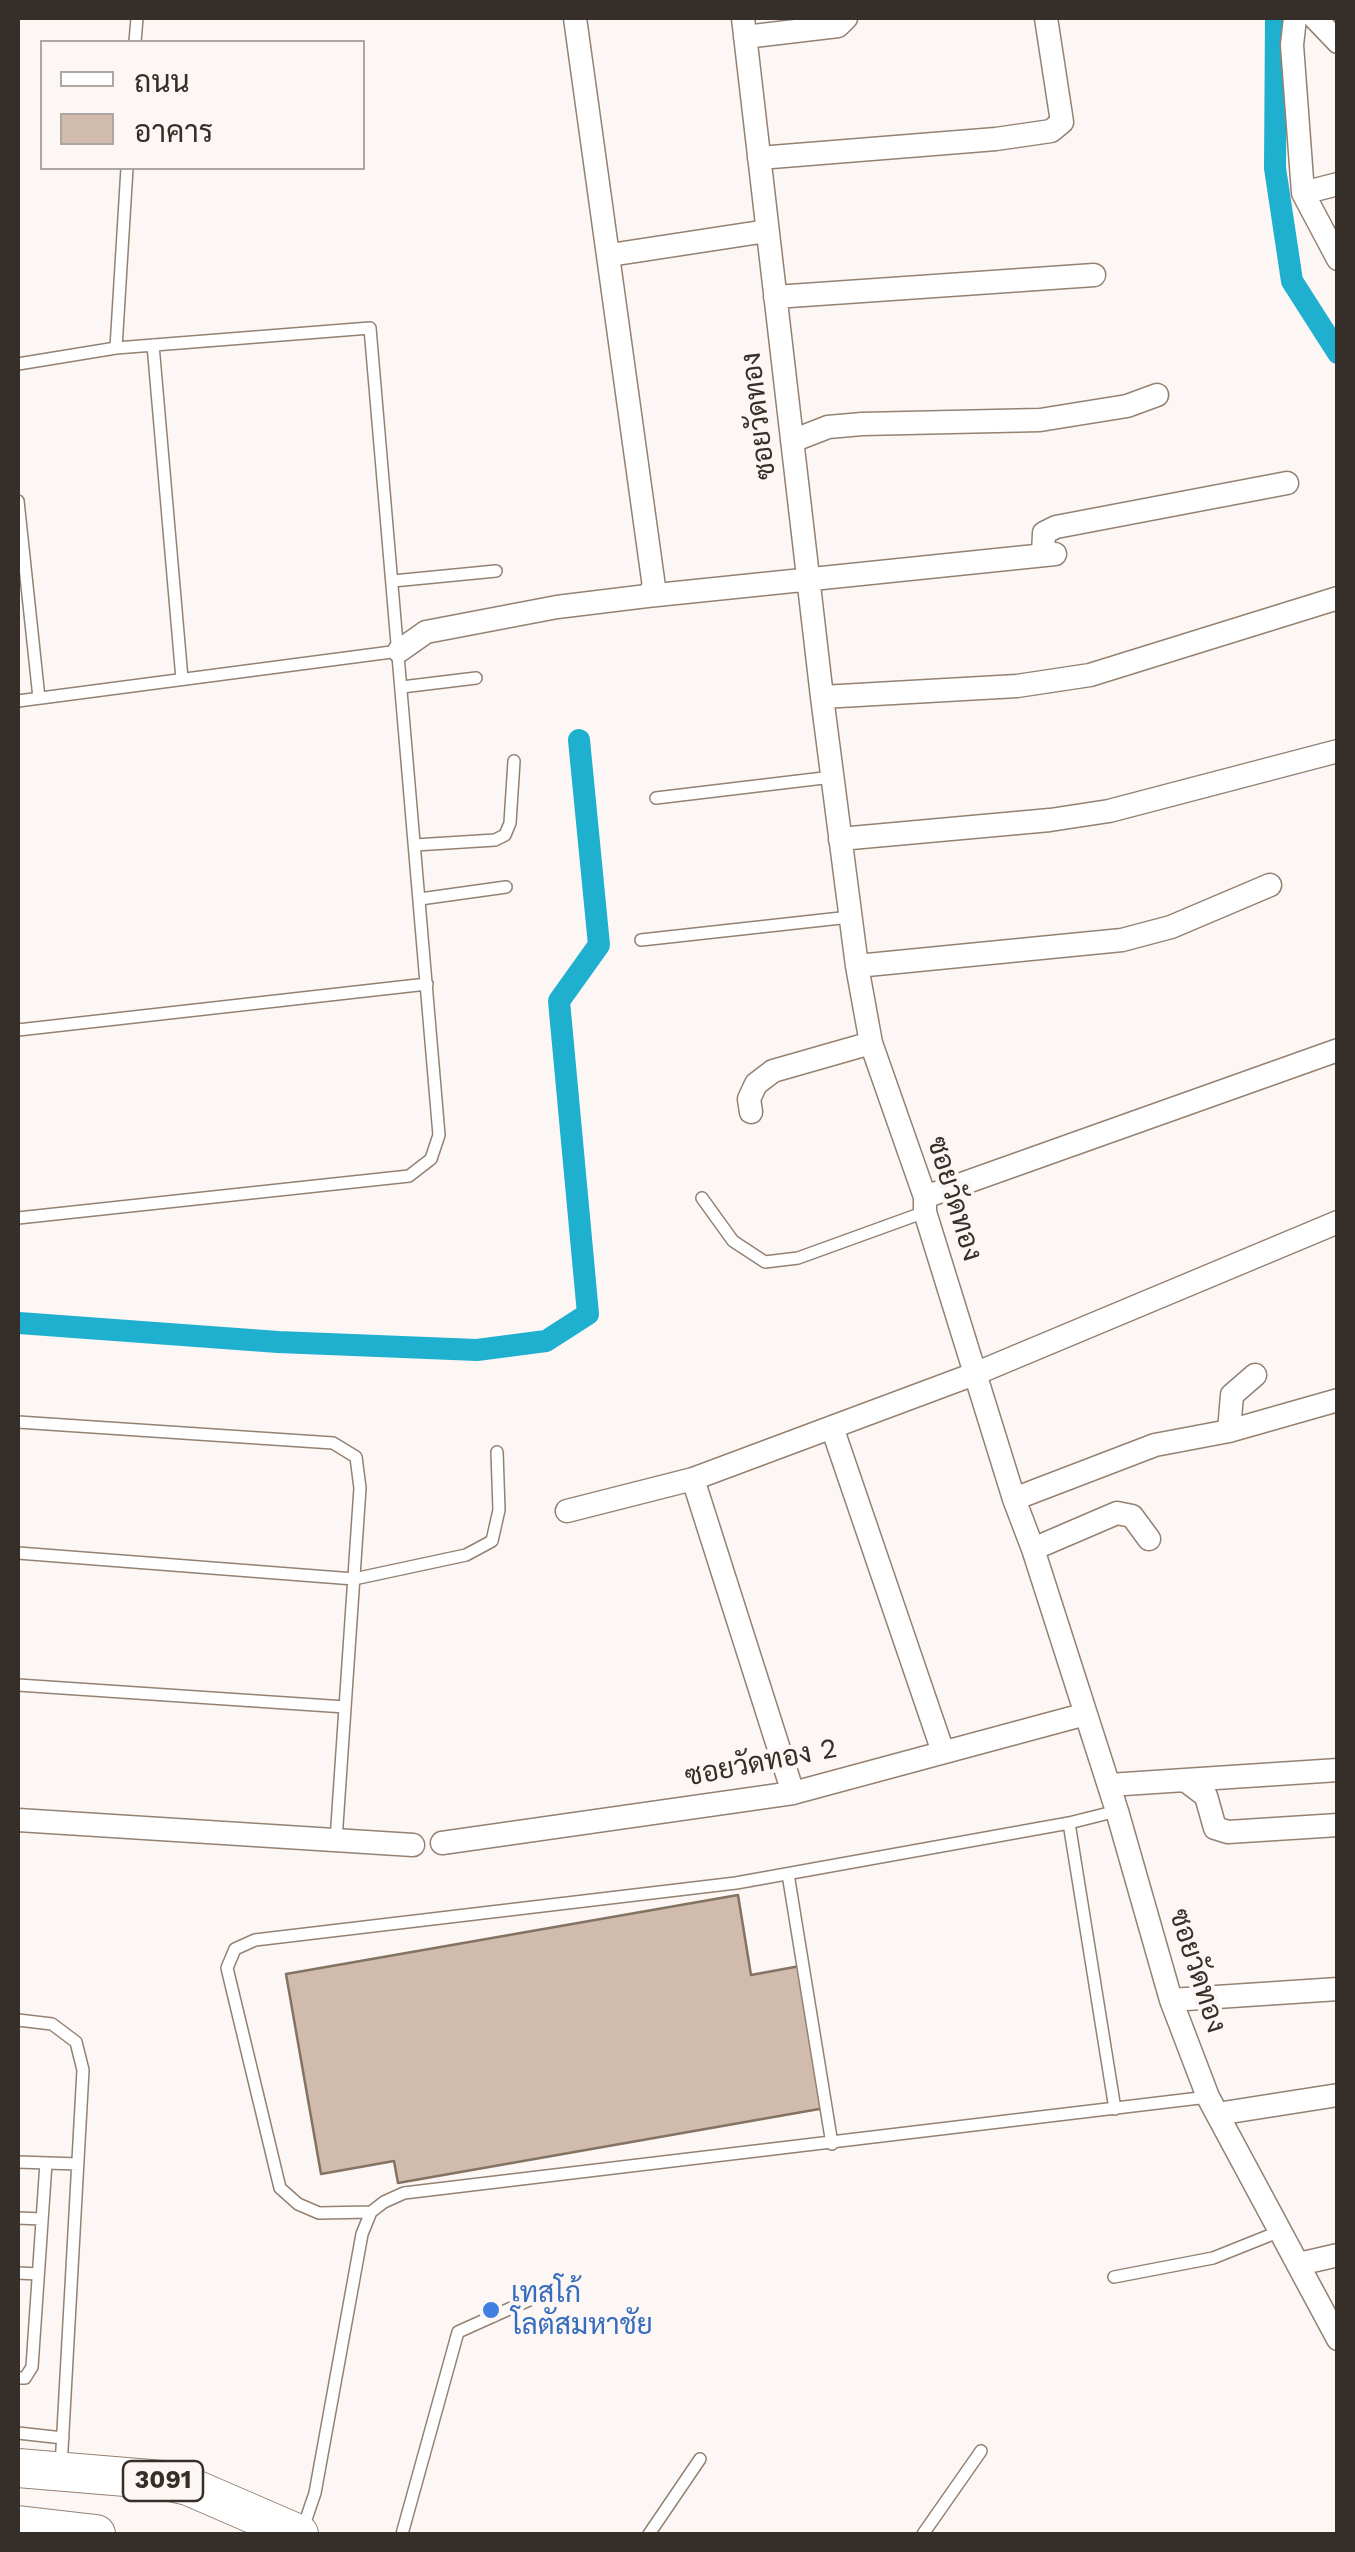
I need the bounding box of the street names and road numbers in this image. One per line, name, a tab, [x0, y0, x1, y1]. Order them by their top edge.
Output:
street label: ซอยวัดทอง	[735, 350, 783, 482]
street label: ซอยวัดทอง	[919, 1133, 989, 1265]
street label: ซอยวัดทอง 2	[682, 1732, 840, 1794]
street label: ซอยวัดทอง	[1161, 1905, 1233, 2037]
road number: 3091	[123, 2461, 203, 2501]

